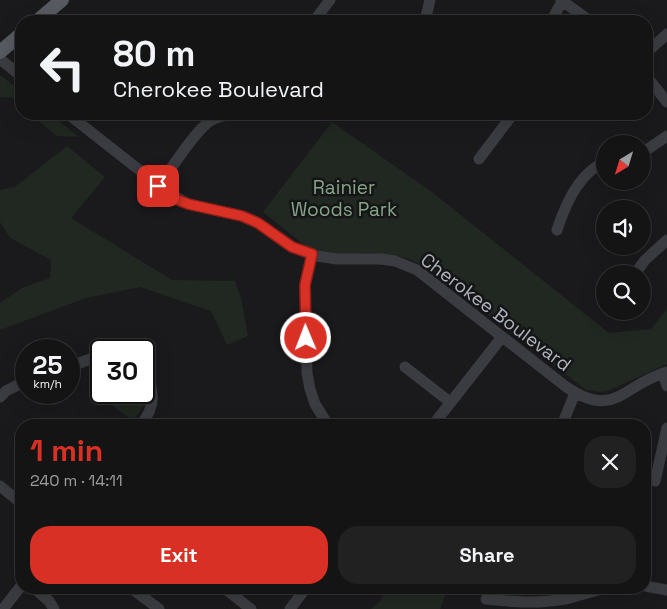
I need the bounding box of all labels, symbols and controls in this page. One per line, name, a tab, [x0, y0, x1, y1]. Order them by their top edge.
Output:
text: 80 m	[113, 32, 195, 76]
icon: left	[30, 35, 95, 100]
text: Cherokee Boulevard	[113, 75, 324, 103]
north arrow	[596, 135, 651, 190]
map controls	[596, 135, 651, 320]
pin	[137, 165, 179, 207]
icon: arrive	[144, 172, 172, 200]
park label: Rainier Woods Park	[291, 175, 397, 222]
button: sound	[596, 200, 651, 255]
street label: Cherokee Boulevard	[416, 247, 576, 377]
button: search	[596, 265, 651, 320]
position arrow	[279, 311, 331, 363]
speed limit sign: 30	[90, 339, 155, 404]
text: 25	[33, 349, 62, 381]
text: km/h	[33, 376, 62, 392]
text: 1 min	[30, 431, 103, 470]
button: close	[584, 436, 636, 488]
text: 240 m · 14:11	[30, 470, 123, 491]
button: Exit	[30, 526, 328, 584]
button: Share	[338, 526, 636, 584]

